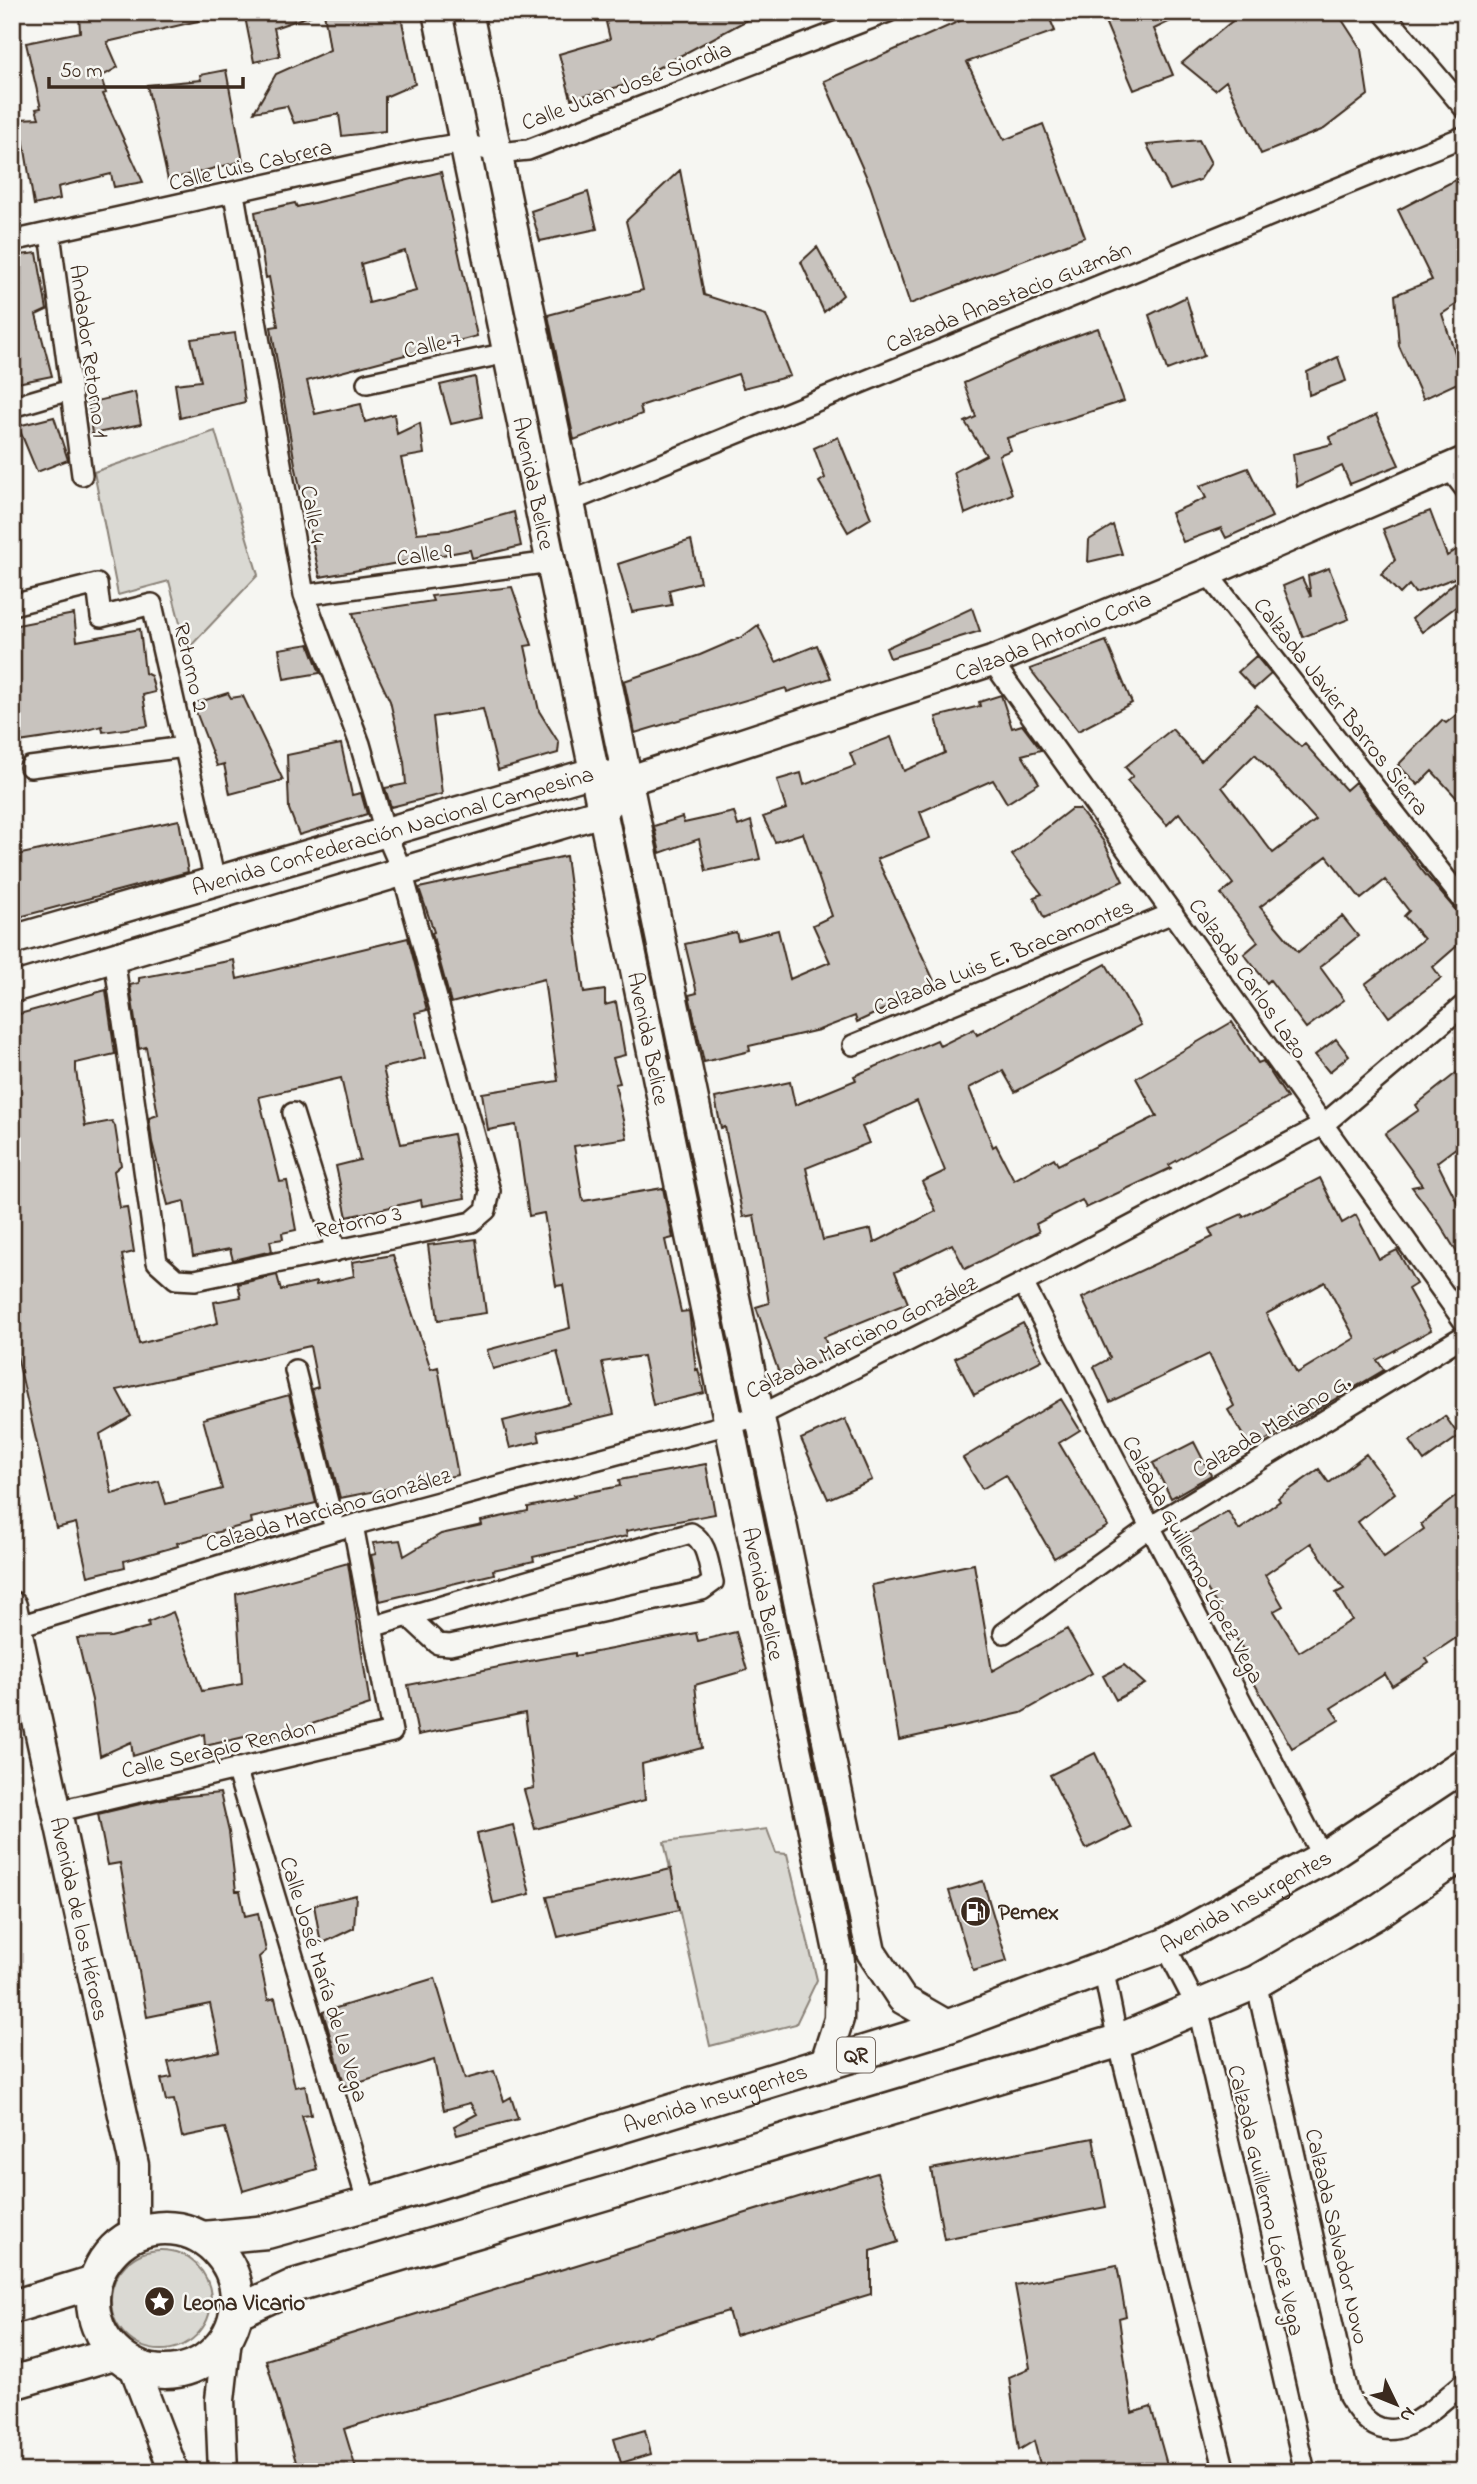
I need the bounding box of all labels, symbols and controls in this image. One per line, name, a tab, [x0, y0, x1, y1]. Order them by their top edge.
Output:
street label: Calle Juan José Siordia	[517, 34, 736, 141]
scale bar	[49, 46, 243, 90]
text: 50 m	[60, 57, 103, 87]
street label: Calle Luis Cabrera	[166, 132, 335, 201]
street label: Calzada Anastacio Guzmán	[881, 234, 1137, 363]
street label: Andador Retorno 1	[59, 262, 116, 440]
street label: Calle 7	[401, 324, 465, 369]
street label: Avenida Belice	[502, 414, 562, 554]
street label: Calle 4	[290, 483, 333, 547]
street label: Calle 9	[394, 536, 454, 577]
street label: Calzada Antonio Coria	[951, 584, 1157, 691]
street label: Calzada Javier Barros Sierra	[1244, 591, 1436, 824]
street label: Retorno 2	[163, 620, 216, 715]
street label: Avenida Confederación Nacional Campesina	[188, 759, 598, 906]
street label: Calzada Luis E. Bracamontes	[869, 891, 1139, 1026]
street label: Calzada Carlos Lazo	[1179, 892, 1315, 1067]
street label: Avenida Belice	[617, 969, 677, 1109]
street label: Retorno 3	[312, 1198, 405, 1249]
street label: Calzada Marciano González	[741, 1268, 984, 1409]
street label: Calzada Mariano G.	[1187, 1366, 1358, 1488]
street label: Calzada Guillermo López Vega	[1111, 1430, 1271, 1691]
street label: Calzada Marciano González	[202, 1460, 456, 1562]
street label: Avenida Belice	[732, 1525, 792, 1664]
street label: Calle Serapio Rendon	[118, 1712, 319, 1789]
street label: Avenida de los Héroes	[40, 1814, 116, 2024]
street label: Avenida Insurgentes	[1155, 1843, 1339, 1964]
street label: Calle José María de La Vega	[269, 1853, 376, 2107]
fuel station icon: Pemex	[958, 1894, 992, 1928]
place label: Pemex	[998, 1897, 1059, 1930]
road number: QR	[837, 2038, 875, 2072]
street label: Avenida Insurgentes	[620, 2056, 812, 2144]
street label: Calzada Guillermo López Vega	[1216, 2062, 1312, 2339]
street label: Calzada Salvador Novo	[1295, 2125, 1376, 2348]
place icon: Leona Vicario	[143, 2285, 177, 2319]
place label: Leona Vicario	[183, 2288, 305, 2321]
north arrow	[1362, 2368, 1432, 2438]
text: N	[1392, 2400, 1421, 2428]

